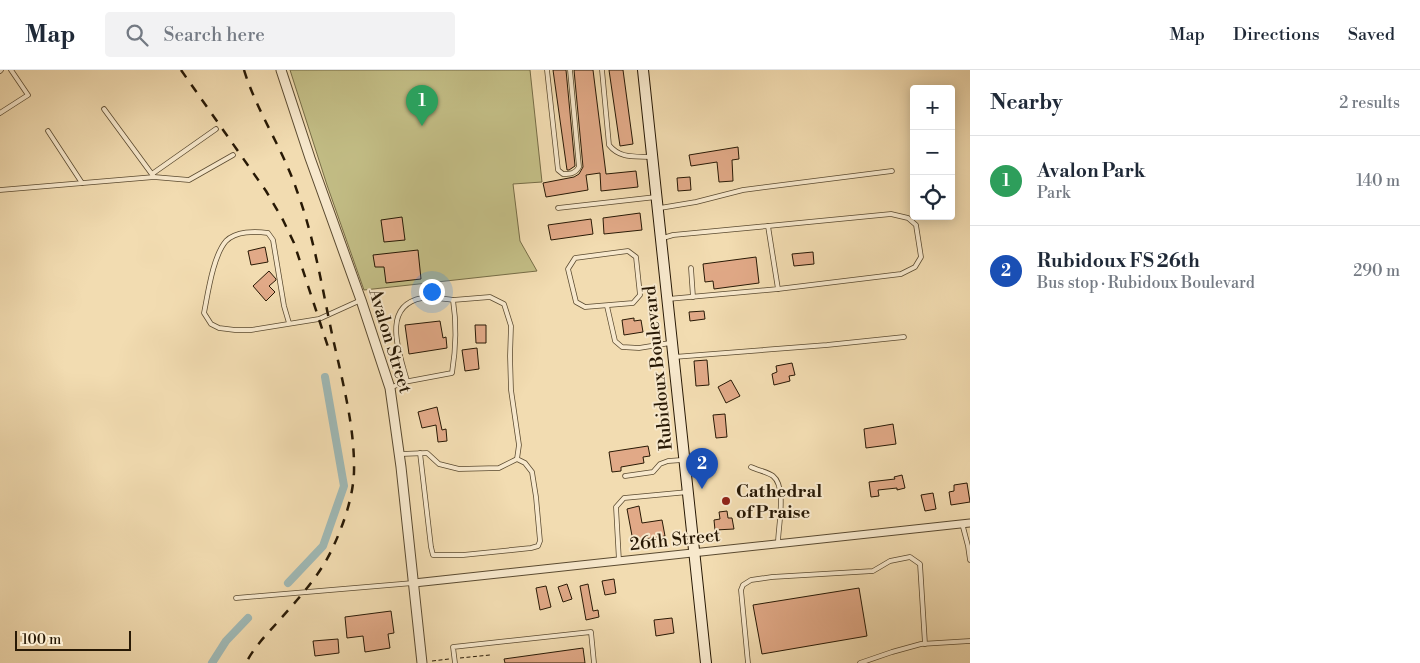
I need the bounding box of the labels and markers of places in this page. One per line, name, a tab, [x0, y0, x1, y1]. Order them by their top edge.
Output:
pin: 1	[406, 85, 438, 126]
pin: 2	[686, 448, 718, 489]
place label: Cathedral of Praise	[736, 480, 822, 524]
marker: Cathedral of Praise	[720, 495, 732, 507]

